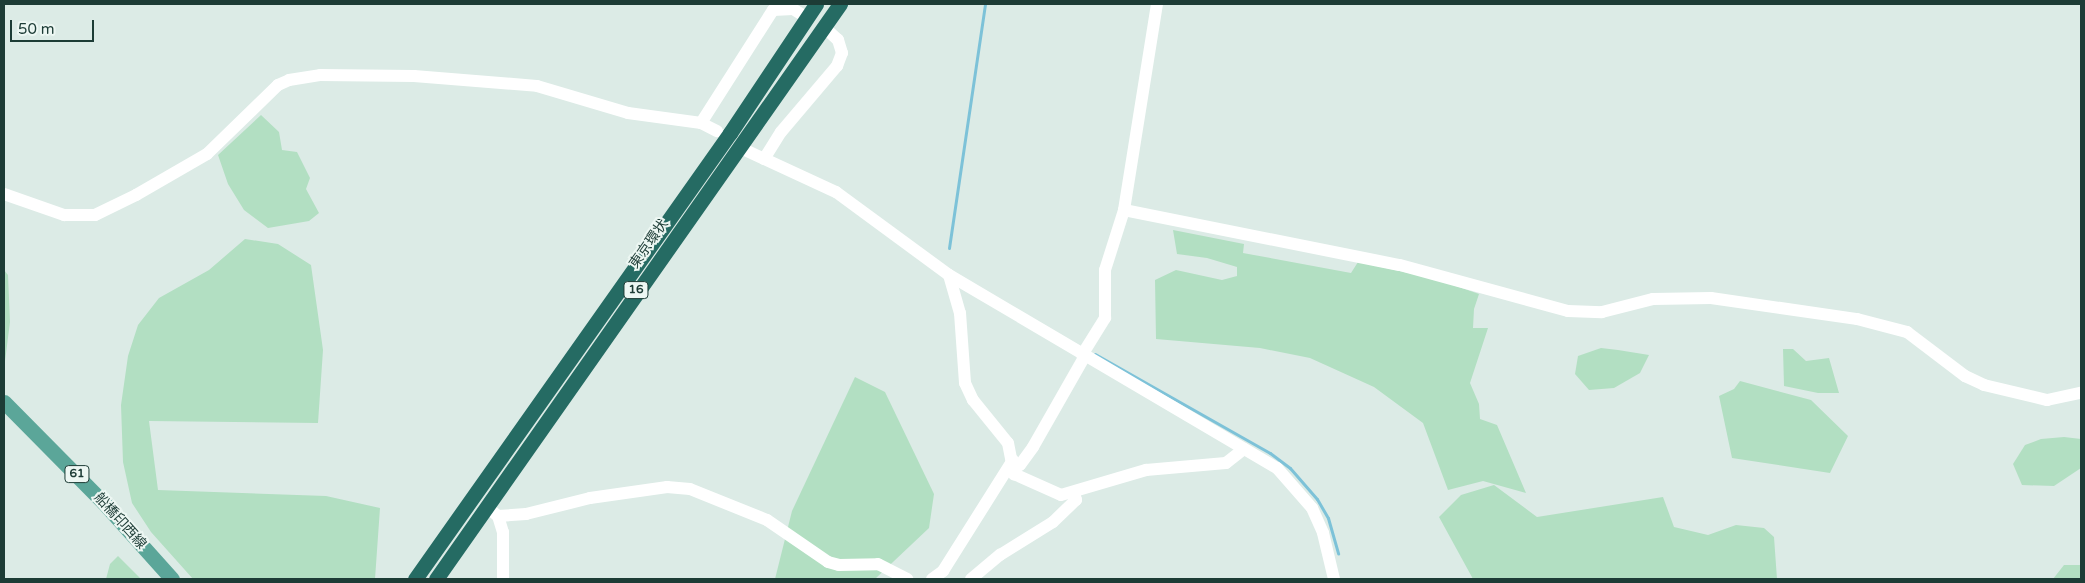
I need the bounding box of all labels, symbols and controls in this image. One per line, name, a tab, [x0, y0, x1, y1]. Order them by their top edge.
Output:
scale bar	[12, 10, 96, 42]
text: 50 m	[18, 20, 55, 38]
street label: 東京環状	[626, 216, 672, 272]
road number: 16	[622, 280, 650, 300]
road number: 61	[63, 464, 91, 484]
street label: 船橋印西線	[90, 489, 150, 553]

